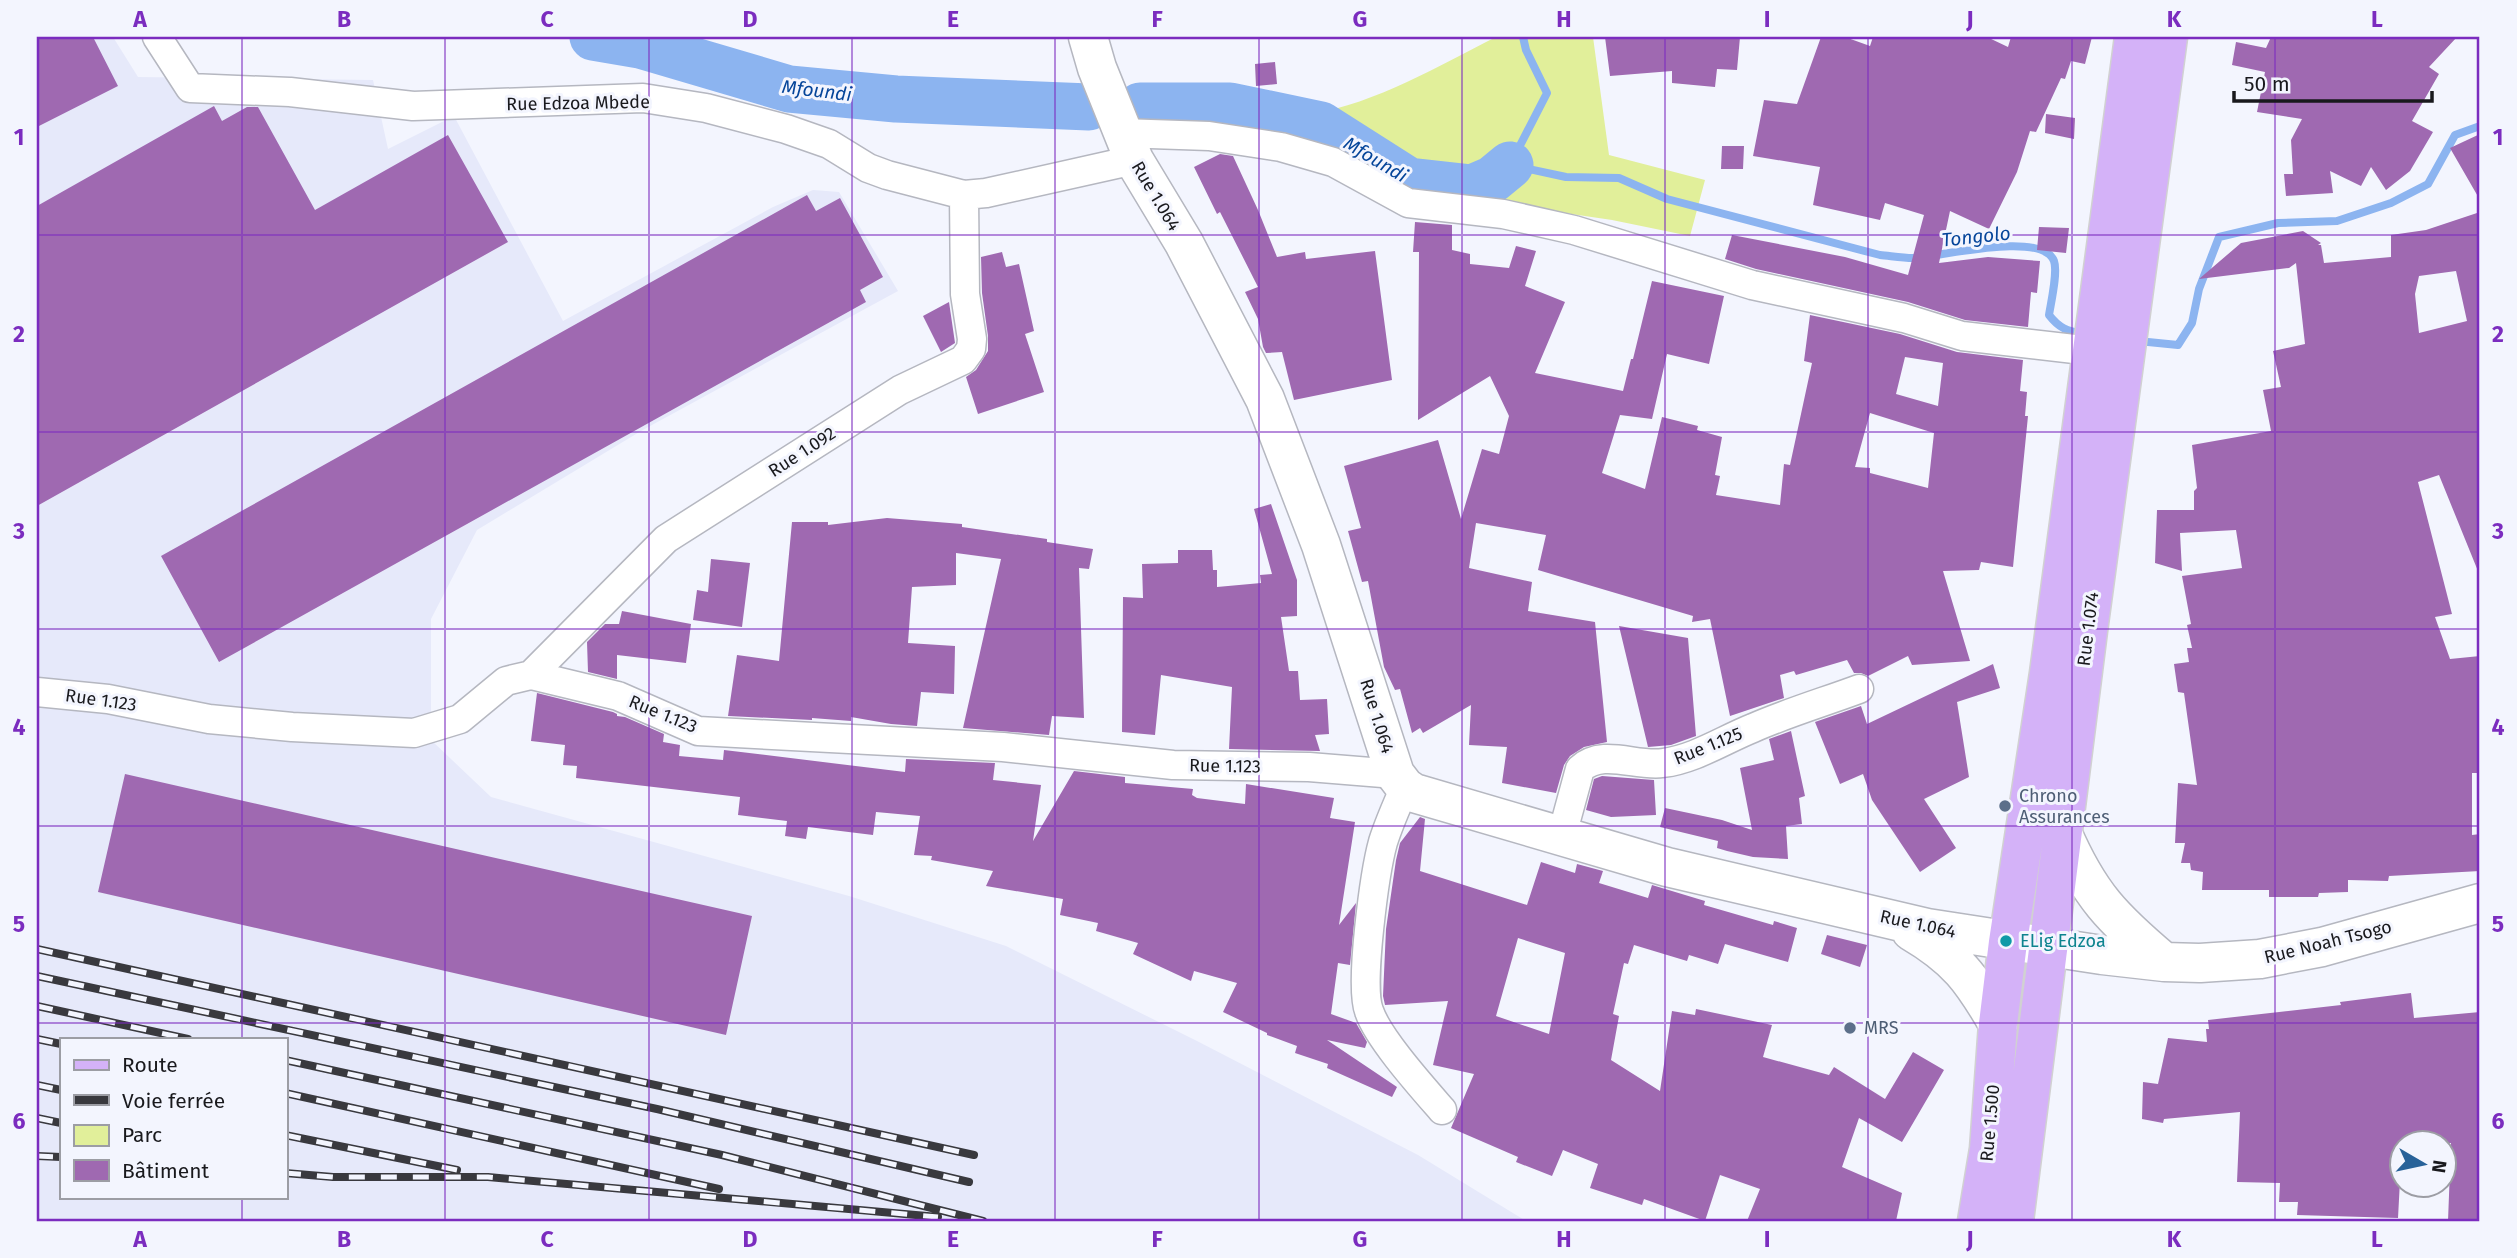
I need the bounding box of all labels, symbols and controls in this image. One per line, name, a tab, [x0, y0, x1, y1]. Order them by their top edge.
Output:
text: A	[132, 5, 147, 33]
text: B	[337, 5, 351, 33]
text: C	[540, 5, 554, 33]
text: D	[743, 5, 758, 33]
text: E	[947, 5, 959, 33]
text: F	[1151, 5, 1163, 33]
text: G	[1353, 5, 1367, 33]
text: H	[1556, 5, 1572, 33]
text: I	[1764, 5, 1770, 33]
text: J	[1965, 5, 1974, 33]
text: K	[2167, 5, 2182, 33]
text: L	[2371, 5, 2383, 33]
scale bar	[2234, 60, 2431, 104]
text: 50 m	[2244, 71, 2290, 97]
water label: Mfoundi	[781, 75, 854, 106]
street label: Rue Edzoa Mbede	[506, 91, 650, 115]
text: 1	[14, 123, 24, 151]
text: 1	[2493, 123, 2503, 151]
water label: Mfoundi	[1340, 132, 1412, 188]
street label: Rue 1.064	[1127, 157, 1185, 235]
water label: Tongolo	[1941, 221, 2012, 252]
text: 2	[13, 320, 25, 348]
text: 2	[2492, 320, 2504, 348]
street label: Rue 1.092	[764, 422, 840, 482]
text: 3	[12, 517, 25, 545]
text: 3	[2491, 517, 2504, 545]
street label: Rue 1.074	[2073, 590, 2104, 667]
street label: Rue 1.064	[1355, 676, 1399, 756]
street label: Rue 1.123	[64, 684, 138, 716]
street label: Rue 1.123	[626, 690, 700, 738]
text: 4	[13, 713, 26, 741]
text: 4	[2492, 713, 2505, 741]
street label: Rue 1.125	[1671, 722, 1745, 770]
street label: Rue 1.123	[1189, 754, 1261, 778]
place label: Chrono Assurances	[2019, 785, 2110, 828]
marker: Chrono Assurances	[1997, 798, 2013, 814]
street label: Rue 1.064	[1878, 905, 1958, 943]
text: 5	[13, 910, 25, 938]
text: 5	[2492, 910, 2504, 938]
street label: Rue Noah Tsogo	[2262, 916, 2394, 968]
place label: ELig Edzoa	[2020, 930, 2106, 952]
marker: ELig Edzoa	[1998, 933, 2014, 949]
place label: MRS	[1864, 1017, 1899, 1039]
marker: MRS	[1842, 1020, 1858, 1036]
legend	[60, 1038, 287, 1198]
text: Route	[122, 1052, 178, 1078]
street label: Rue 1.500	[1976, 1084, 2004, 1162]
text: Voie ferrée	[122, 1088, 225, 1114]
text: 6	[13, 1107, 26, 1135]
text: 6	[2492, 1107, 2505, 1135]
text: Parc	[122, 1122, 162, 1148]
north arrow	[2388, 1128, 2458, 1198]
text: Bâtiment	[122, 1158, 209, 1184]
text: N	[2427, 1159, 2452, 1175]
text: A	[132, 1225, 147, 1253]
text: B	[337, 1225, 351, 1253]
text: C	[540, 1225, 554, 1253]
text: D	[743, 1225, 758, 1253]
text: E	[947, 1225, 959, 1253]
text: F	[1151, 1225, 1163, 1253]
text: G	[1353, 1225, 1367, 1253]
text: H	[1556, 1225, 1572, 1253]
text: I	[1764, 1225, 1770, 1253]
text: J	[1965, 1225, 1974, 1253]
text: K	[2167, 1225, 2182, 1253]
text: L	[2371, 1225, 2383, 1253]

